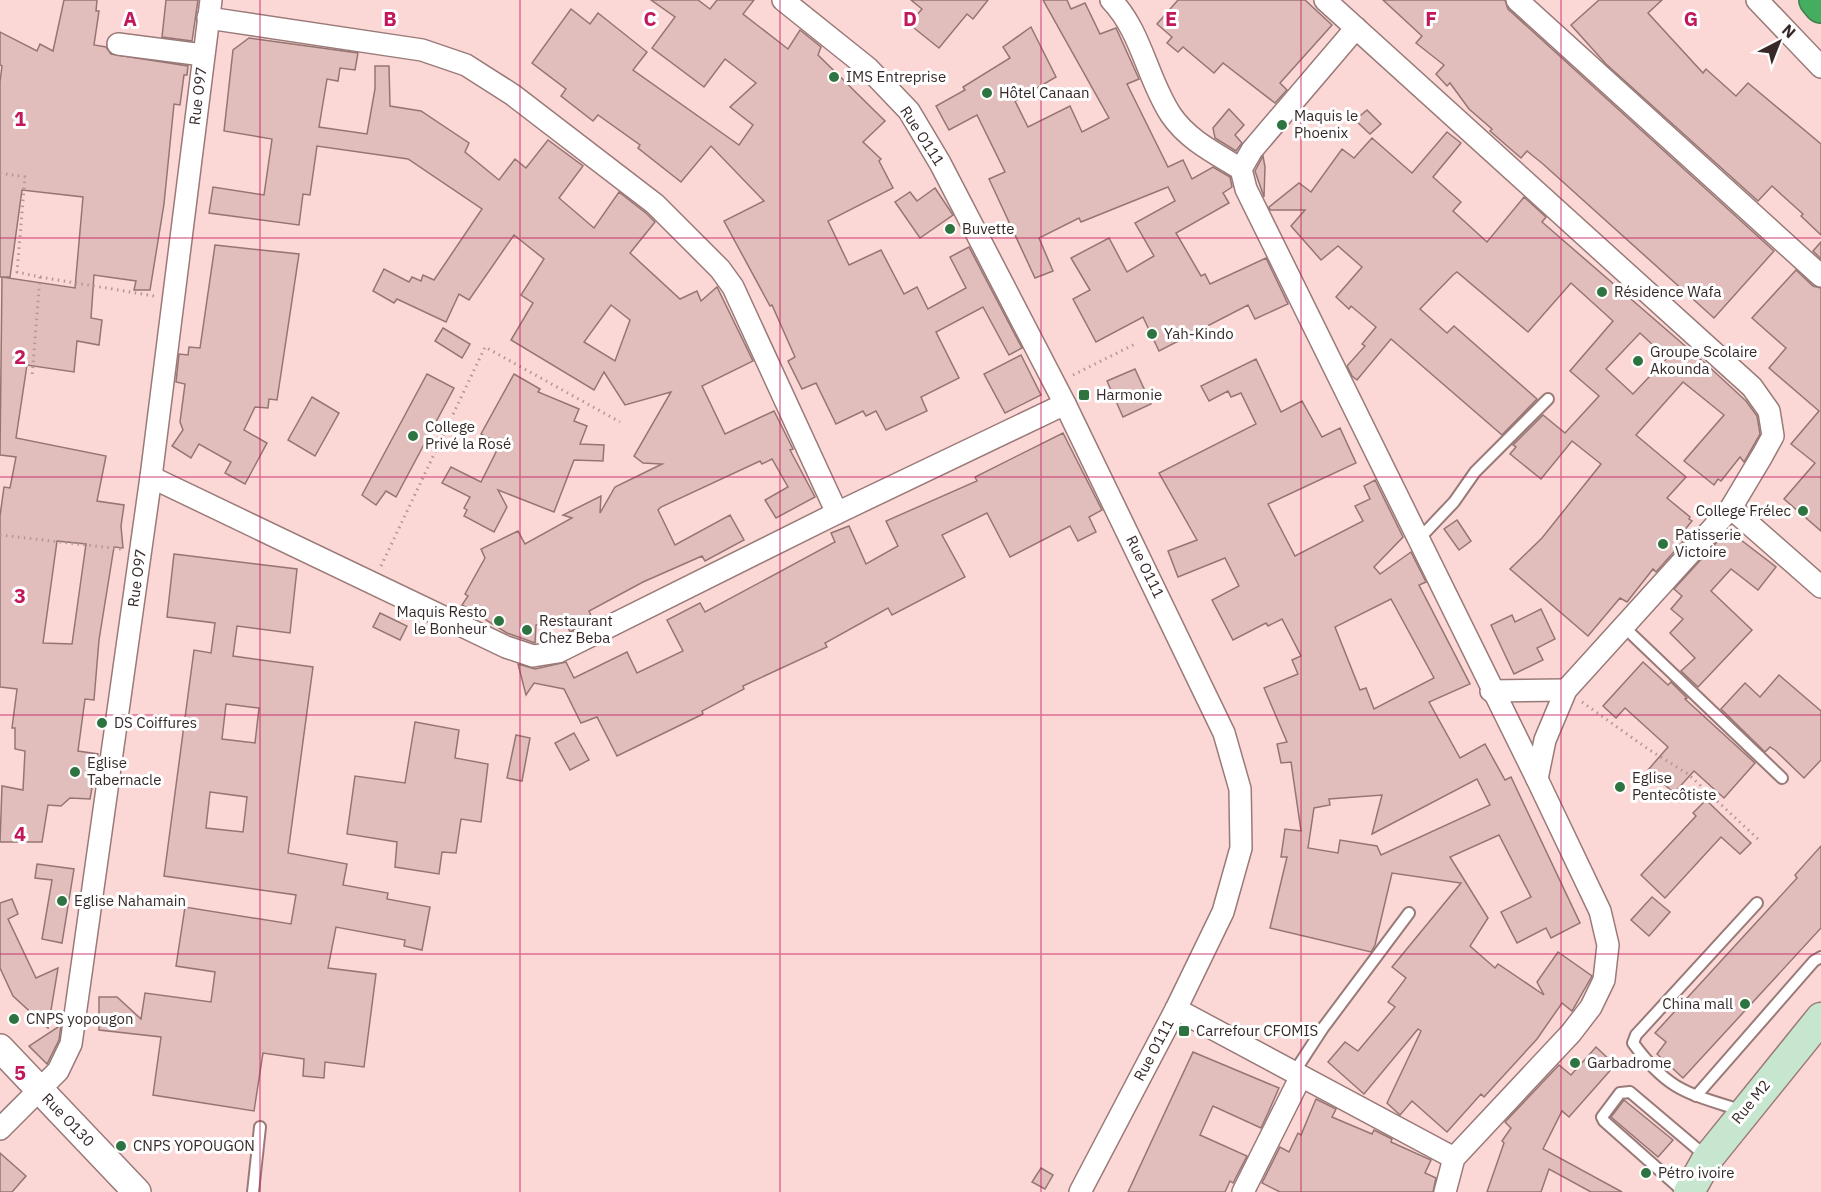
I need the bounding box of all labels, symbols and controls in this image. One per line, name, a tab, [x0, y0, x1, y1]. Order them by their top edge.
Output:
text: A	[123, 5, 137, 32]
text: B	[383, 5, 397, 32]
text: C	[643, 5, 657, 32]
text: D	[903, 5, 917, 32]
text: E	[1165, 5, 1177, 32]
text: F	[1425, 5, 1437, 32]
text: G	[1684, 5, 1698, 32]
north arrow	[1749, 12, 1809, 72]
text: N	[1778, 20, 1800, 42]
street label: Rue O97	[185, 66, 210, 126]
place label: IMS Entreprise	[846, 67, 946, 86]
marker: IMS Entreprise	[827, 70, 841, 84]
place label: Hôtel Canaan	[999, 83, 1089, 102]
marker: Hôtel Canaan	[980, 86, 994, 100]
street label: Rue O111	[896, 102, 949, 169]
text: 1	[14, 105, 26, 132]
place label: Maquis le Phoenix	[1294, 106, 1358, 142]
marker: Maquis le Phoenix	[1275, 118, 1289, 132]
place label: Buvette	[962, 219, 1014, 238]
marker: Buvette	[943, 222, 957, 236]
place label: Résidence Wafa	[1614, 282, 1721, 301]
marker: Résidence Wafa	[1595, 285, 1609, 299]
place label: Yah-Kindo	[1164, 324, 1234, 343]
marker: Yah-Kindo	[1145, 327, 1159, 341]
place label: Groupe Scolaire Akounda	[1650, 342, 1757, 378]
text: 2	[14, 343, 26, 370]
marker: Groupe Scolaire Akounda	[1631, 354, 1645, 368]
place label: Harmonie	[1096, 385, 1162, 404]
marker: Harmonie	[1077, 388, 1091, 402]
place label: College Privé la Rosé	[425, 417, 511, 453]
marker: College Privé la Rosé	[406, 429, 420, 443]
place label: College Frélec	[1696, 501, 1791, 520]
marker: College Frélec	[1796, 504, 1810, 518]
place label: Patisserie Victoire	[1675, 525, 1741, 561]
street label: Rue O111	[1122, 532, 1169, 601]
marker: Patisserie Victoire	[1656, 537, 1670, 551]
street label: Rue O97	[123, 548, 150, 608]
text: 3	[14, 582, 26, 609]
place label: Maquis Resto le Bonheur	[397, 602, 487, 638]
place label: Restaurant Chez Beba	[539, 611, 613, 647]
marker: Maquis Resto le Bonheur	[492, 614, 506, 628]
marker: Restaurant Chez Beba	[520, 623, 534, 637]
place label: DS Coiffures	[114, 713, 197, 732]
marker: DS Coiffures	[95, 716, 109, 730]
place label: Eglise Tabernacle	[87, 753, 161, 789]
marker: Eglise Tabernacle	[68, 765, 82, 779]
place label: Eglise Pentecôtiste	[1632, 768, 1717, 804]
marker: Eglise Pentecôtiste	[1613, 780, 1627, 794]
text: 4	[14, 820, 26, 847]
place label: Eglise Nahamain	[74, 891, 186, 910]
marker: Eglise Nahamain	[55, 894, 69, 908]
place label: China mall	[1662, 994, 1733, 1013]
marker: China mall	[1738, 997, 1752, 1011]
place label: CNPS yopougon	[26, 1009, 133, 1028]
marker: CNPS yopougon	[7, 1012, 21, 1026]
street label: Rue O111	[1129, 1015, 1178, 1084]
place label: Carrefour CFOMIS	[1196, 1021, 1318, 1040]
marker: Carrefour CFOMIS	[1177, 1024, 1191, 1038]
place label: Garbadrome	[1587, 1053, 1672, 1072]
marker: Garbadrome	[1568, 1056, 1582, 1070]
text: 5	[14, 1059, 26, 1086]
street label: Rue M2	[1727, 1076, 1774, 1128]
street label: Rue O130	[38, 1089, 99, 1151]
place label: CNPS YOPOUGON	[133, 1136, 255, 1155]
marker: CNPS YOPOUGON	[114, 1139, 128, 1153]
place label: Pétro ivoire	[1658, 1163, 1735, 1182]
marker: Pétro ivoire	[1639, 1166, 1653, 1180]

